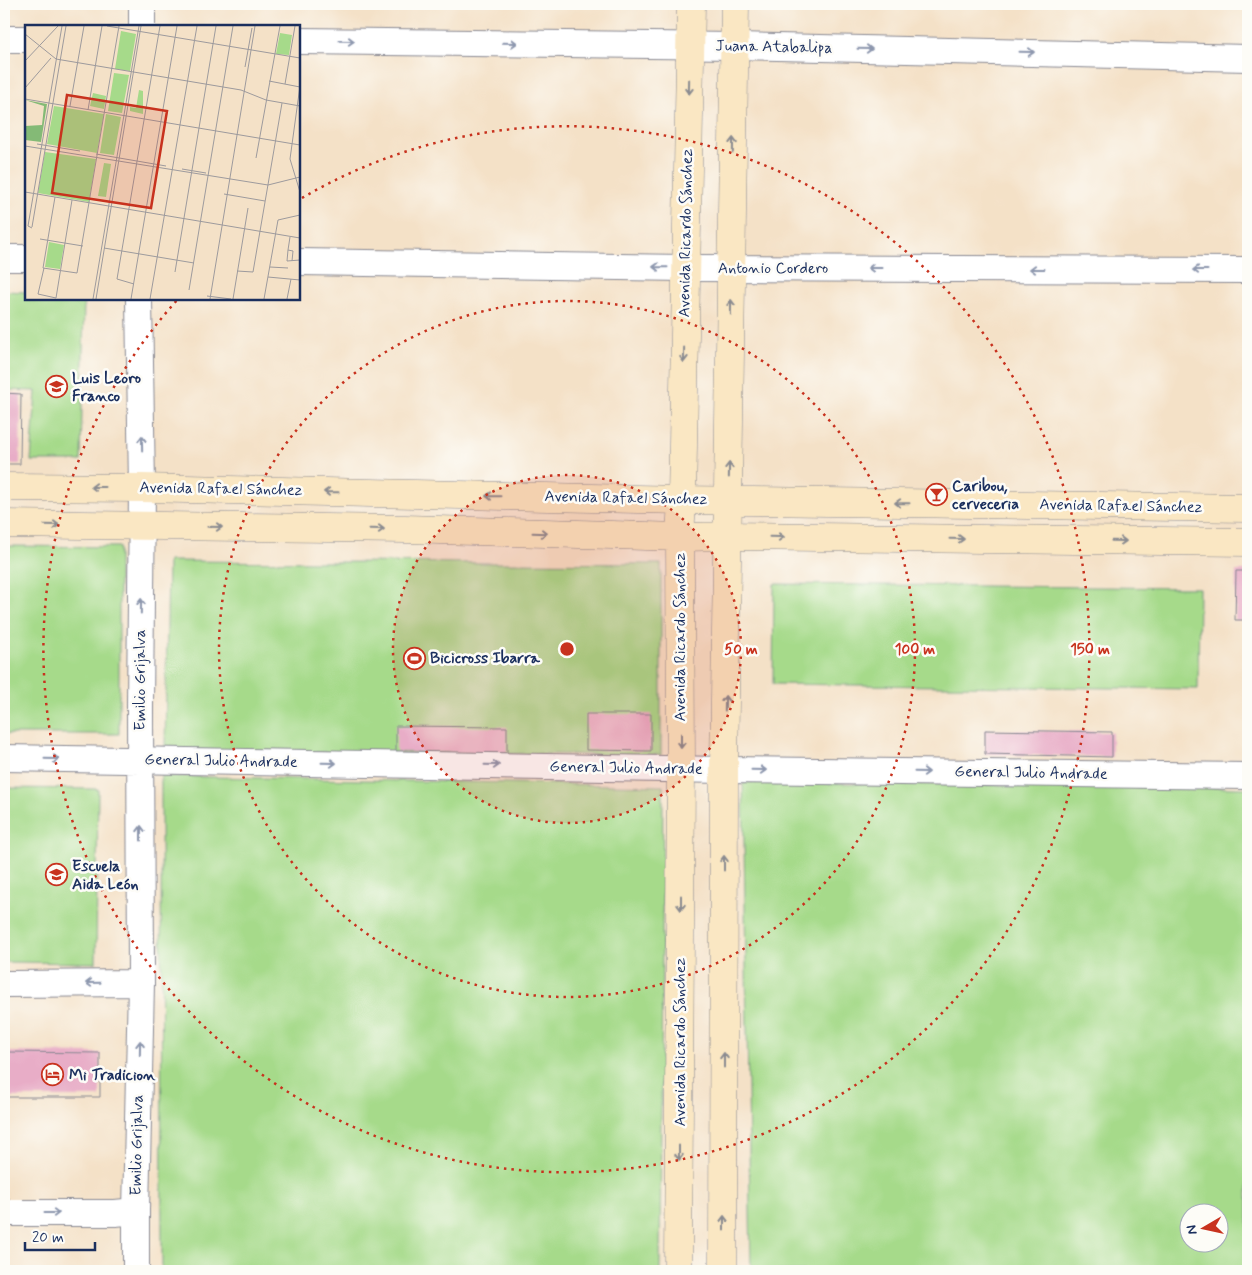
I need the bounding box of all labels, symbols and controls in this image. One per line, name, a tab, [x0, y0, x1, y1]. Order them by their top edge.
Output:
inset map	[25, 25, 300, 300]
street label: Juana Atabalipa	[715, 35, 833, 59]
one-way arrow	[339, 36, 355, 46]
one-way arrow	[502, 38, 518, 48]
one-way arrow	[857, 44, 873, 53]
one-way arrow	[1019, 48, 1035, 57]
one-way arrow	[684, 79, 694, 95]
one-way arrow	[729, 137, 738, 153]
street label: Avenida Ricardo Sánchez	[674, 148, 698, 318]
street label: Antonio Cordero	[718, 258, 828, 279]
one-way arrow	[652, 262, 668, 272]
one-way arrow	[867, 263, 883, 273]
one-way arrow	[1029, 264, 1046, 274]
one-way arrow	[1192, 265, 1208, 275]
one-way arrow	[726, 300, 736, 316]
one-way arrow	[679, 346, 689, 363]
place label: Luis Leoro Franco	[72, 368, 141, 407]
school or university icon: Luis Leoro Franco	[44, 375, 68, 399]
one-way arrow	[137, 436, 146, 452]
one-way arrow	[724, 462, 734, 478]
place label: Caribou, cerveceria	[952, 476, 1019, 515]
street label: Avenida Rafael Sánchez	[139, 477, 303, 501]
one-way arrow	[91, 482, 107, 492]
bar icon: Caribou, cerveceria	[924, 483, 948, 507]
street label: Avenida Rafael Sánchez	[544, 486, 708, 510]
one-way arrow	[323, 487, 340, 497]
one-way arrow	[486, 491, 502, 500]
street label: Avenida Rafael Sánchez	[1039, 494, 1203, 518]
one-way arrow	[894, 498, 910, 508]
one-way arrow	[44, 520, 60, 530]
one-way arrow	[206, 522, 223, 532]
one-way arrow	[369, 524, 385, 534]
one-way arrow	[532, 528, 548, 538]
one-way arrow	[768, 532, 785, 542]
one-way arrow	[948, 534, 964, 544]
one-way arrow	[1110, 536, 1127, 546]
street label: Avenida Ricardo Sánchez	[670, 552, 691, 721]
one-way arrow	[136, 598, 146, 614]
street label: Emilio Grijalva	[130, 629, 151, 731]
centre of rings	[558, 640, 576, 658]
text: 50 m	[724, 640, 758, 660]
text: 100 m	[895, 640, 935, 660]
text: 150 m	[1070, 640, 1110, 660]
sports icon: Bicicross Ibarra	[402, 646, 426, 670]
place label: Bicicross Ibarra	[430, 648, 540, 669]
one-way arrow	[721, 696, 730, 712]
one-way arrow	[676, 732, 686, 749]
street label: General Julio Andrade	[144, 749, 298, 773]
one-way arrow	[44, 754, 60, 764]
street label: General Julio Andrade	[549, 756, 703, 780]
one-way arrow	[320, 758, 337, 768]
one-way arrow	[483, 761, 499, 770]
street label: General Julio Andrade	[954, 761, 1108, 785]
one-way arrow	[750, 765, 767, 775]
one-way arrow	[913, 767, 929, 777]
one-way arrow	[136, 825, 146, 841]
one-way arrow	[719, 855, 729, 871]
place label: Escuela Aida León	[72, 856, 139, 895]
school or university icon: Escuela Aida León	[44, 863, 68, 887]
one-way arrow	[676, 895, 685, 911]
street label: Avenida Ricardo Sánchez	[670, 957, 691, 1126]
one-way arrow	[85, 978, 101, 988]
one-way arrow	[135, 1040, 145, 1056]
one-way arrow	[719, 1052, 729, 1068]
hotel icon: Mi Tradicion	[41, 1063, 65, 1087]
place label: Mi Tradicion	[69, 1065, 156, 1086]
street label: Emilio Grijalva	[126, 1094, 148, 1196]
one-way arrow	[674, 1145, 684, 1161]
north arrow	[1180, 1202, 1230, 1252]
one-way arrow	[44, 1208, 60, 1218]
one-way arrow	[719, 1215, 728, 1231]
scale bar	[25, 1220, 95, 1252]
text: N	[1183, 1224, 1202, 1236]
text: 20 m	[32, 1228, 64, 1248]

